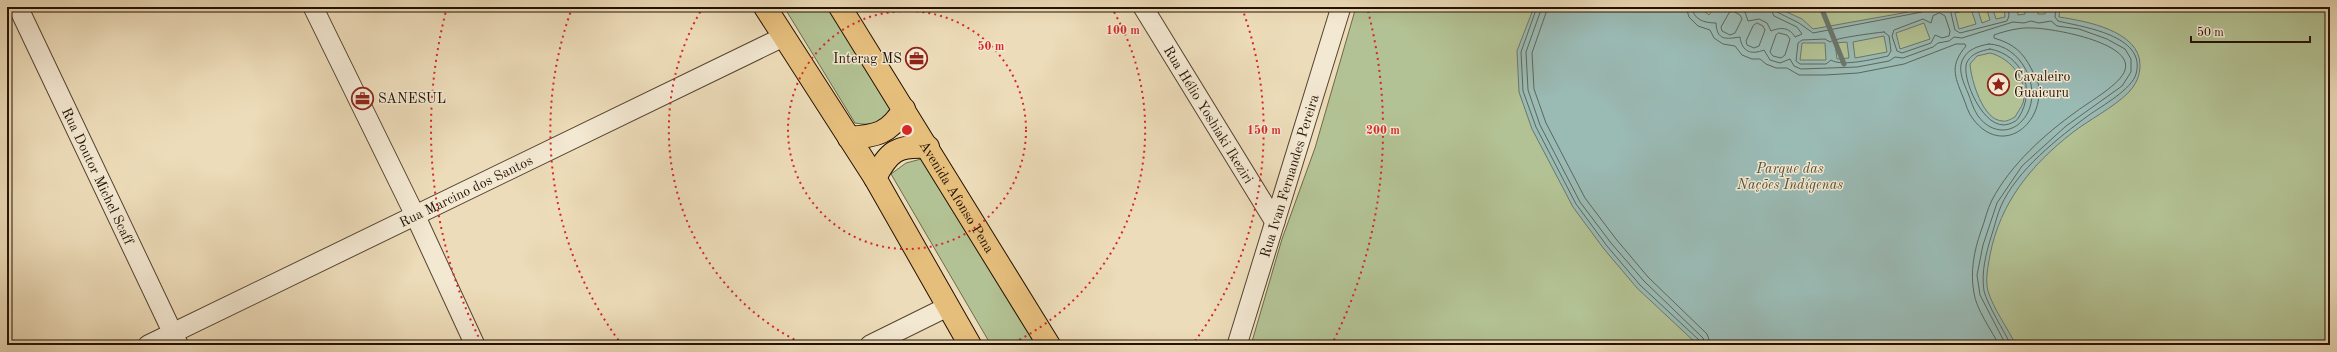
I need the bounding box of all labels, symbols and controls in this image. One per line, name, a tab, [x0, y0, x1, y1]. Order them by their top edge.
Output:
scale bar	[2191, 18, 2310, 44]
text: 100 m	[1106, 25, 1140, 37]
text: 50 m	[2197, 26, 2224, 39]
text: 50 m	[978, 40, 1005, 53]
street label: Rua Hélio Yoshiaki Ikeziri	[1161, 44, 1256, 186]
office icon: Interag MS	[904, 45, 930, 71]
place label: Interag MS	[833, 52, 902, 66]
place label: Cavaleiro Guaicuru	[2014, 70, 2070, 100]
place icon: Cavaleiro Guaicuru	[1985, 71, 2011, 97]
office icon: SANESUL	[349, 85, 375, 111]
place label: SANESUL	[378, 92, 446, 106]
street label: Rua Ivan Fernandes Pereira	[1258, 93, 1322, 259]
street label: Rua Doutor Michel Scaff	[59, 106, 136, 248]
centre of rings	[900, 123, 914, 137]
text: 150 m	[1247, 124, 1281, 137]
text: 200 m	[1366, 125, 1400, 137]
street label: Avenida Afonso Pena	[917, 139, 996, 256]
street label: Rua Marcino dos Santos	[397, 154, 535, 230]
park label: Parque das Nações Indígenas	[1736, 162, 1843, 193]

